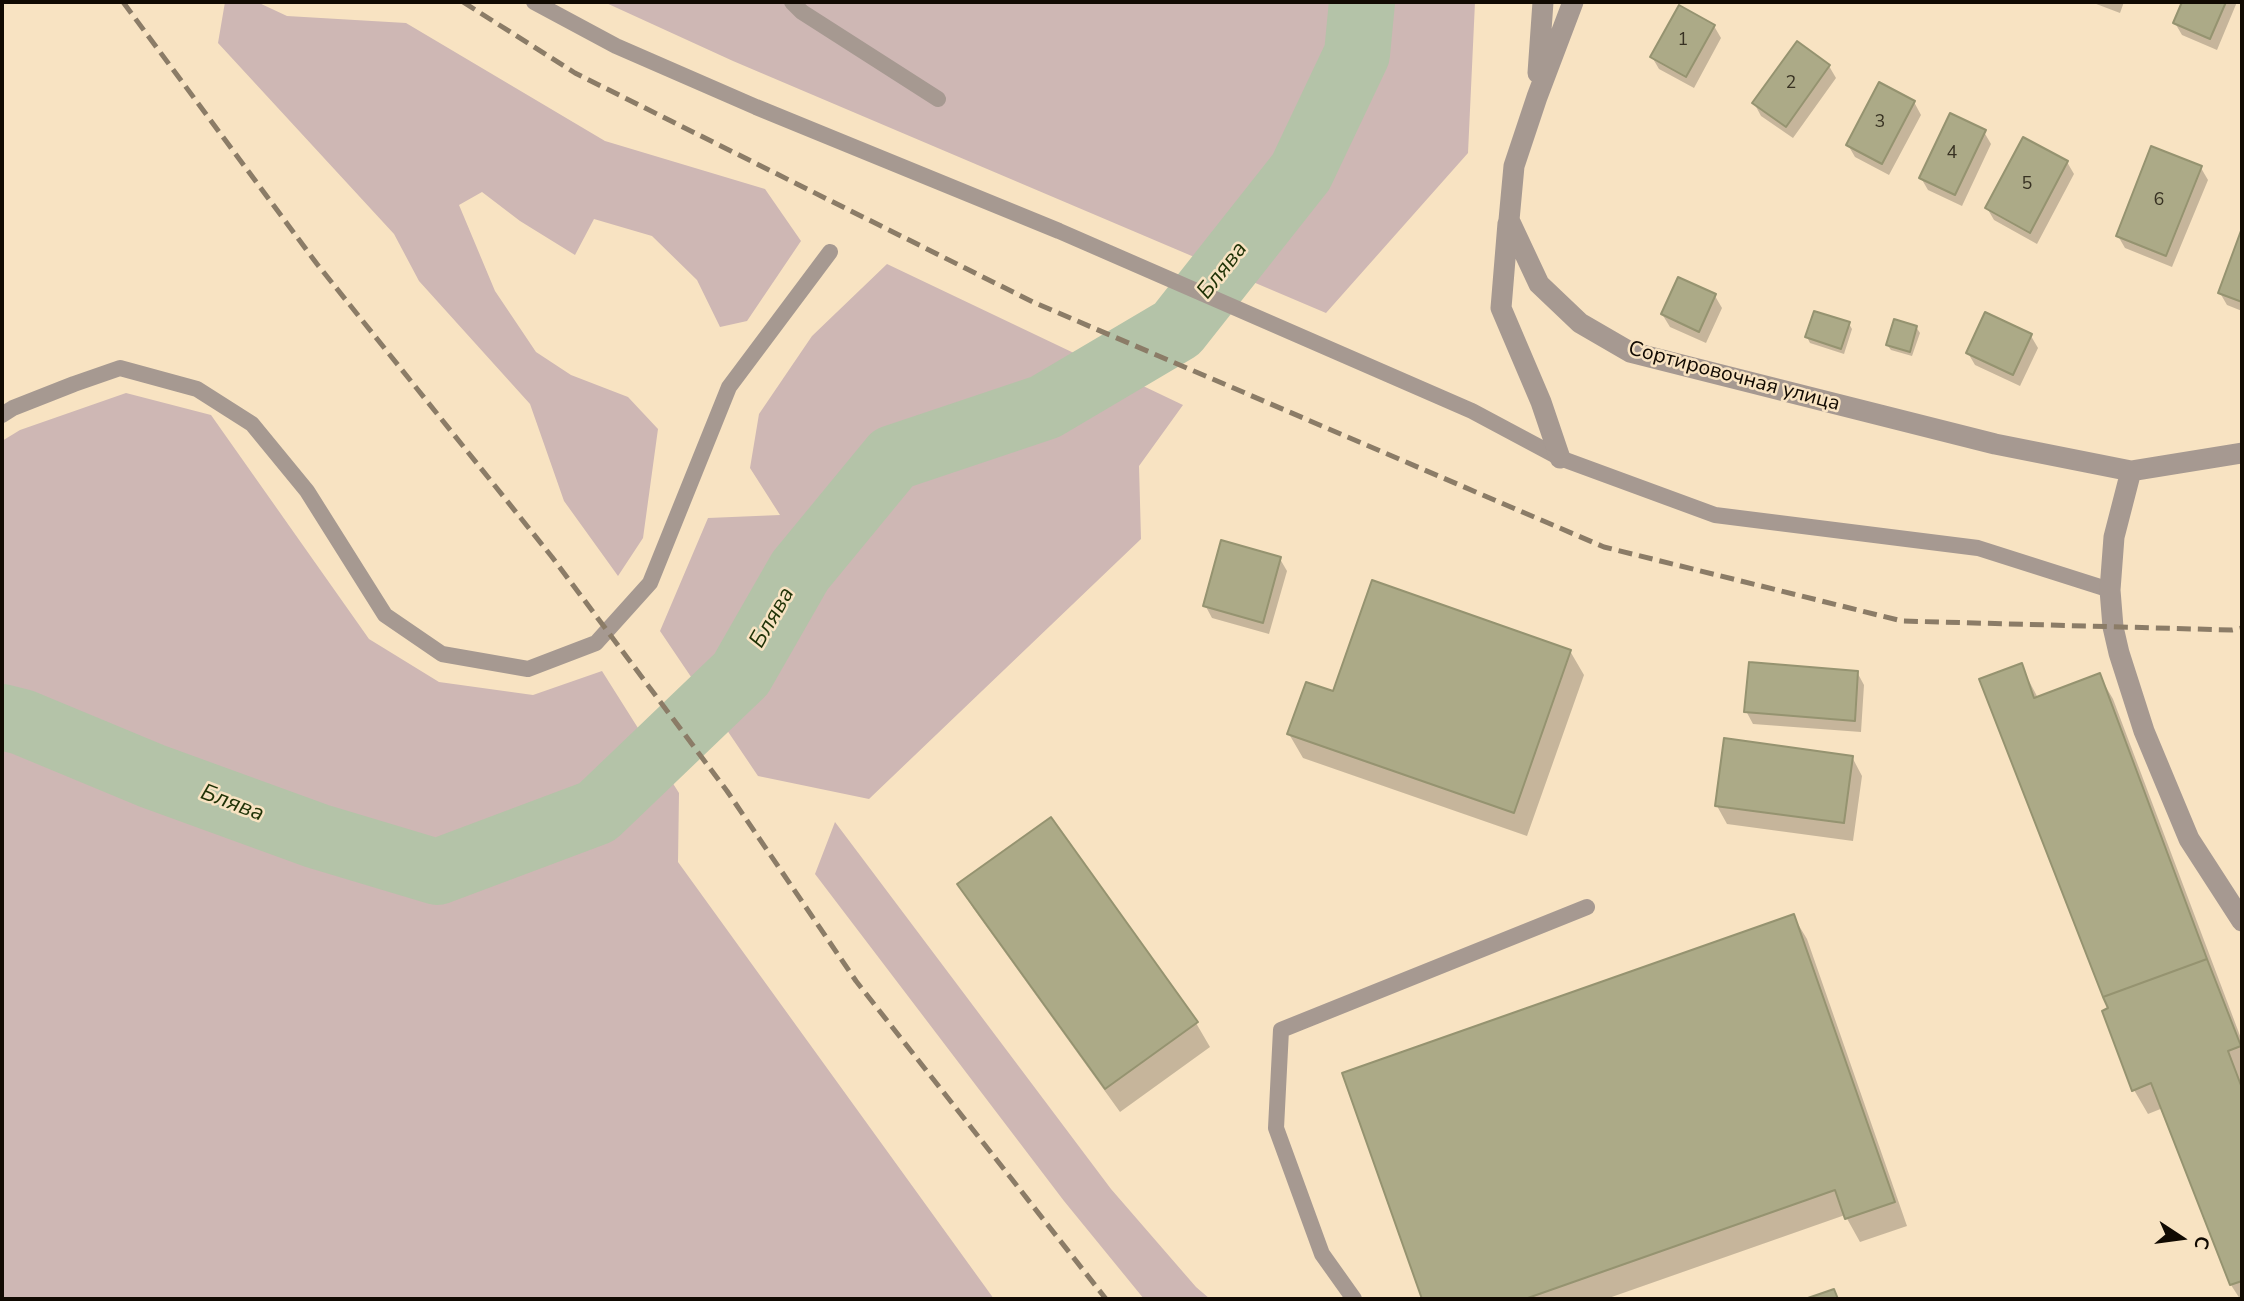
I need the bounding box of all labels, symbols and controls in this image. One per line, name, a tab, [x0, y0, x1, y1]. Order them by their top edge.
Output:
house number: 1	[1678, 30, 1688, 52]
house number: 2	[1786, 73, 1796, 95]
house number: 3	[1875, 112, 1885, 134]
house number: 4	[1947, 143, 1957, 165]
house number: 5	[2022, 174, 2032, 196]
house number: 6	[2154, 190, 2164, 212]
water label: Блява	[1192, 237, 1254, 305]
street label: Сортировочная улица	[1625, 337, 1843, 417]
water label: Блява	[745, 583, 801, 653]
water label: Блява	[196, 779, 268, 829]
north arrow	[2146, 1203, 2216, 1273]
text: С	[2187, 1234, 2216, 1252]

